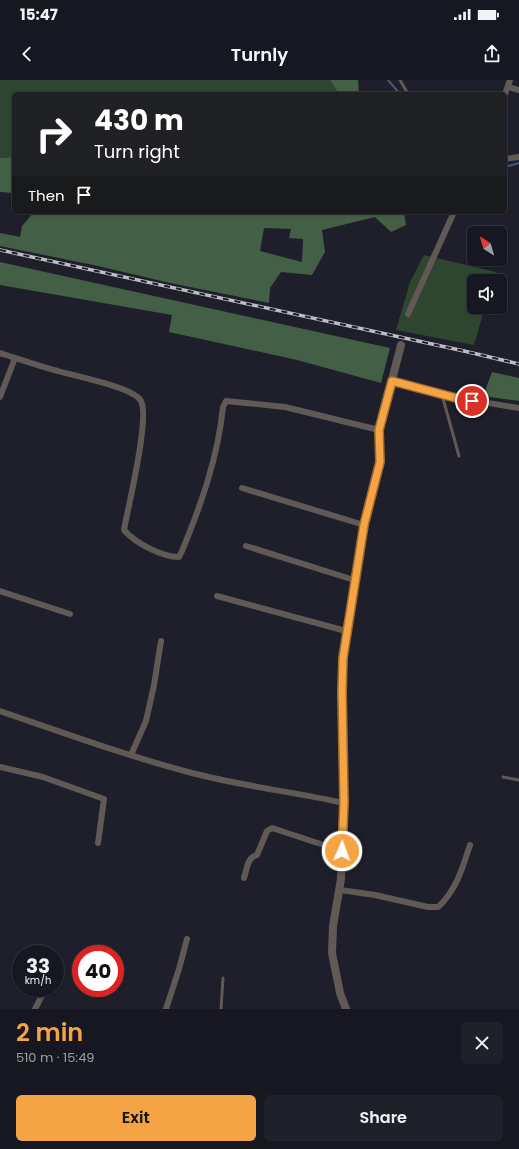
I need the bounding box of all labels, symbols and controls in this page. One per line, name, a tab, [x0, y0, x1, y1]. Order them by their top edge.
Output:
text: 15:47	[20, 4, 58, 25]
text: Turnly	[231, 42, 288, 67]
icon: back	[16, 43, 38, 65]
icon: share	[481, 43, 503, 65]
text: 430 m	[94, 101, 184, 140]
icon: right	[28, 108, 80, 160]
text: Turn right	[94, 139, 180, 164]
icon: arrive	[73, 184, 95, 206]
text: Then	[28, 185, 65, 206]
north arrow	[467, 226, 507, 266]
map controls	[467, 226, 507, 314]
button: sound	[467, 274, 507, 314]
pin	[455, 384, 489, 418]
icon: arrive	[461, 390, 483, 412]
position arrow	[321, 830, 363, 872]
speed limit sign: 40	[72, 945, 124, 997]
text: 33	[26, 952, 50, 980]
text: km/h	[25, 973, 51, 988]
text: 2 min	[16, 1016, 83, 1049]
button: close	[461, 1022, 503, 1064]
text: 510 m · 15:49	[16, 1048, 95, 1067]
button: Exit	[16, 1095, 256, 1141]
button: Share	[264, 1095, 503, 1141]

